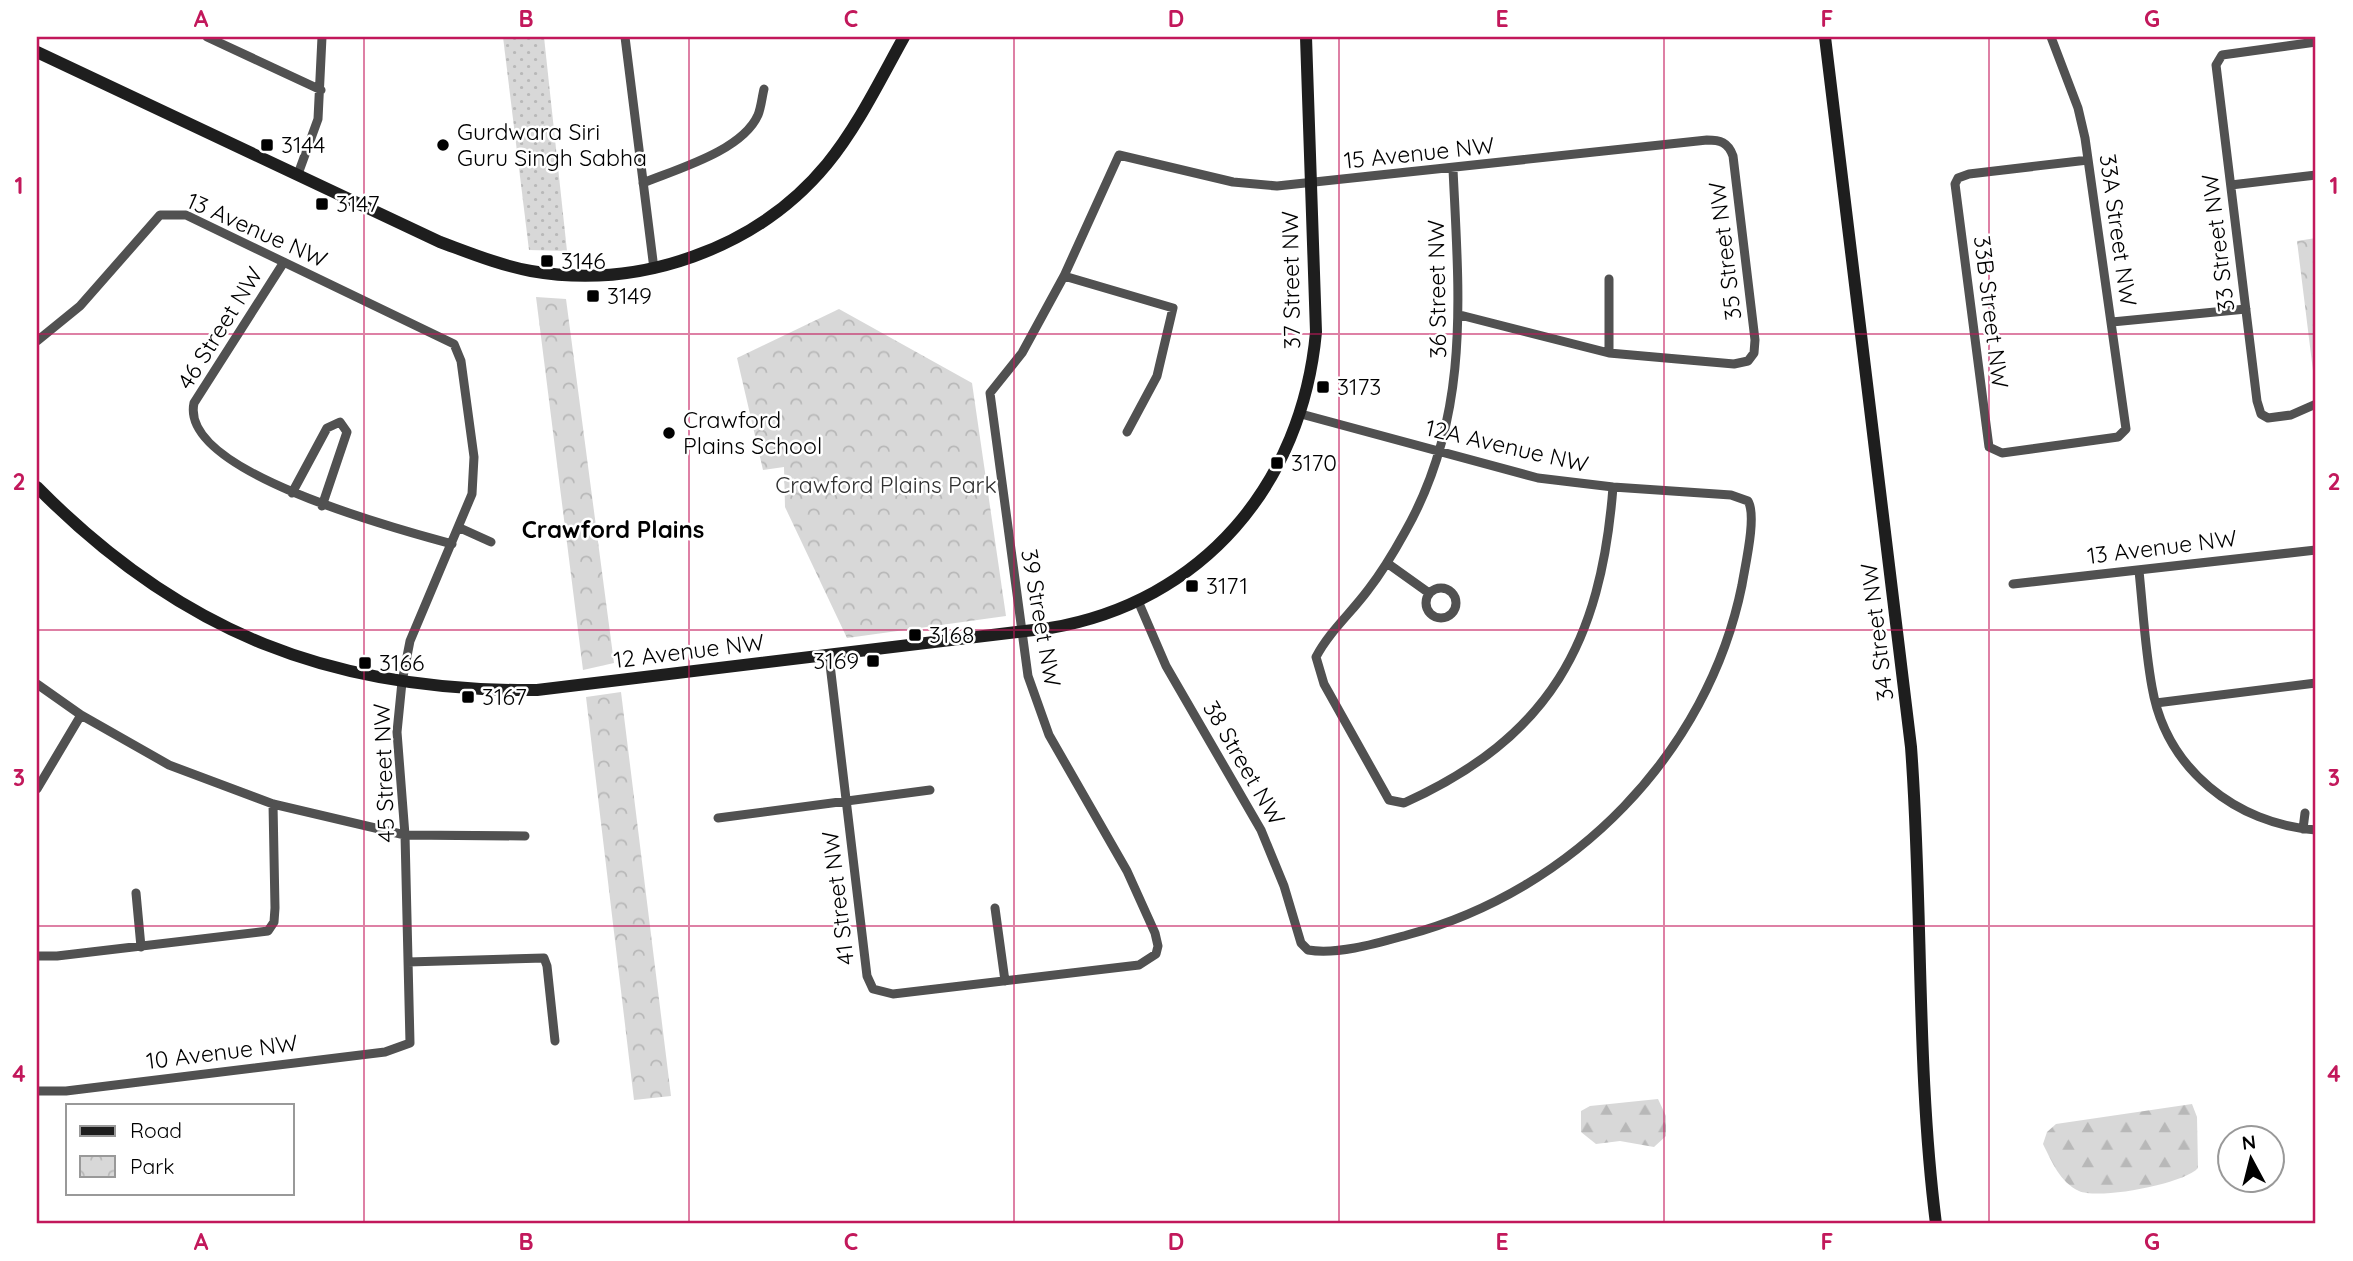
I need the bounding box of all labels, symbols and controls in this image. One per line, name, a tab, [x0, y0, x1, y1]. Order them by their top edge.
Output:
text: A	[194, 4, 209, 33]
text: B	[518, 4, 534, 33]
text: C	[844, 4, 858, 33]
text: D	[1168, 4, 1184, 33]
text: E	[1495, 4, 1509, 33]
text: F	[1821, 4, 1833, 33]
text: G	[2144, 4, 2160, 33]
place label: Gurdwara Siri Guru Singh Sabha	[457, 117, 647, 172]
place label: 3144	[281, 130, 325, 159]
street label: 15 Avenue NW	[1342, 130, 1496, 175]
marker: 3144	[259, 137, 275, 153]
marker: Gurdwara Siri Guru Singh Sabha	[435, 137, 451, 153]
street label: 33A Street NW	[2093, 152, 2144, 308]
text: 1	[15, 171, 23, 200]
text: 1	[2330, 171, 2338, 200]
street label: 33 Street NW	[2195, 173, 2240, 314]
street label: 35 Street NW	[1702, 180, 1747, 322]
street label: 13 Avenue NW	[182, 186, 332, 273]
place label: 3147	[336, 189, 380, 218]
marker: 3147	[314, 196, 330, 212]
street label: 37 Street NW	[1275, 211, 1306, 349]
street label: 36 Street NW	[1421, 219, 1452, 359]
street label: 33B Street NW	[1968, 234, 2015, 390]
place label: 3146	[561, 246, 606, 275]
marker: 3146	[539, 253, 555, 269]
street label: 46 Street NW	[170, 261, 269, 394]
place label: 3149	[607, 281, 652, 310]
marker: 3149	[585, 288, 601, 304]
place label: 3173	[1337, 372, 1381, 401]
marker: 3173	[1315, 379, 1331, 395]
place label: Crawford Plains School	[683, 405, 822, 460]
street label: 12A Avenue NW	[1423, 413, 1591, 478]
marker: Crawford Plains School	[661, 425, 677, 441]
place label: 3170	[1291, 448, 1337, 477]
marker: 3170	[1269, 455, 1285, 471]
text: 2	[12, 467, 26, 496]
text: 2	[2327, 467, 2341, 496]
park label: Crawford Plains Park	[775, 470, 997, 499]
district label: Crawford Plains	[522, 514, 704, 544]
street label: 13 Avenue NW	[2085, 523, 2239, 570]
street label: 39 Street NW	[1015, 547, 1068, 689]
street label: 34 Street NW	[1854, 562, 1899, 703]
place label: 3171	[1206, 571, 1248, 600]
marker: 3171	[1184, 578, 1200, 594]
place label: 3168	[929, 620, 974, 649]
street label: 12 Avenue NW	[612, 627, 766, 674]
marker: 3168	[907, 627, 923, 643]
place label: 3169	[813, 646, 859, 675]
place label: 3166	[379, 648, 424, 677]
marker: 3169	[865, 653, 881, 669]
marker: 3166	[357, 655, 373, 671]
place label: 3167	[482, 682, 527, 711]
marker: 3167	[460, 689, 476, 705]
street label: 38 Street NW	[1197, 695, 1292, 830]
street label: 45 Street NW	[367, 703, 400, 843]
text: 3	[13, 763, 25, 792]
text: 3	[2328, 763, 2340, 792]
street label: 41 Street NW	[815, 829, 860, 967]
street label: 10 Avenue NW	[145, 1028, 299, 1075]
text: 4	[12, 1059, 26, 1088]
text: 4	[2327, 1059, 2341, 1088]
legend	[66, 1104, 294, 1194]
text: Road	[130, 1117, 182, 1143]
north arrow	[2216, 1124, 2286, 1194]
text: N	[2241, 1129, 2257, 1155]
text: Park	[130, 1153, 174, 1179]
text: A	[194, 1227, 209, 1256]
text: B	[518, 1227, 534, 1256]
text: C	[844, 1227, 858, 1256]
text: D	[1168, 1227, 1184, 1256]
text: E	[1495, 1227, 1509, 1256]
text: F	[1821, 1227, 1833, 1256]
text: G	[2144, 1227, 2160, 1256]

